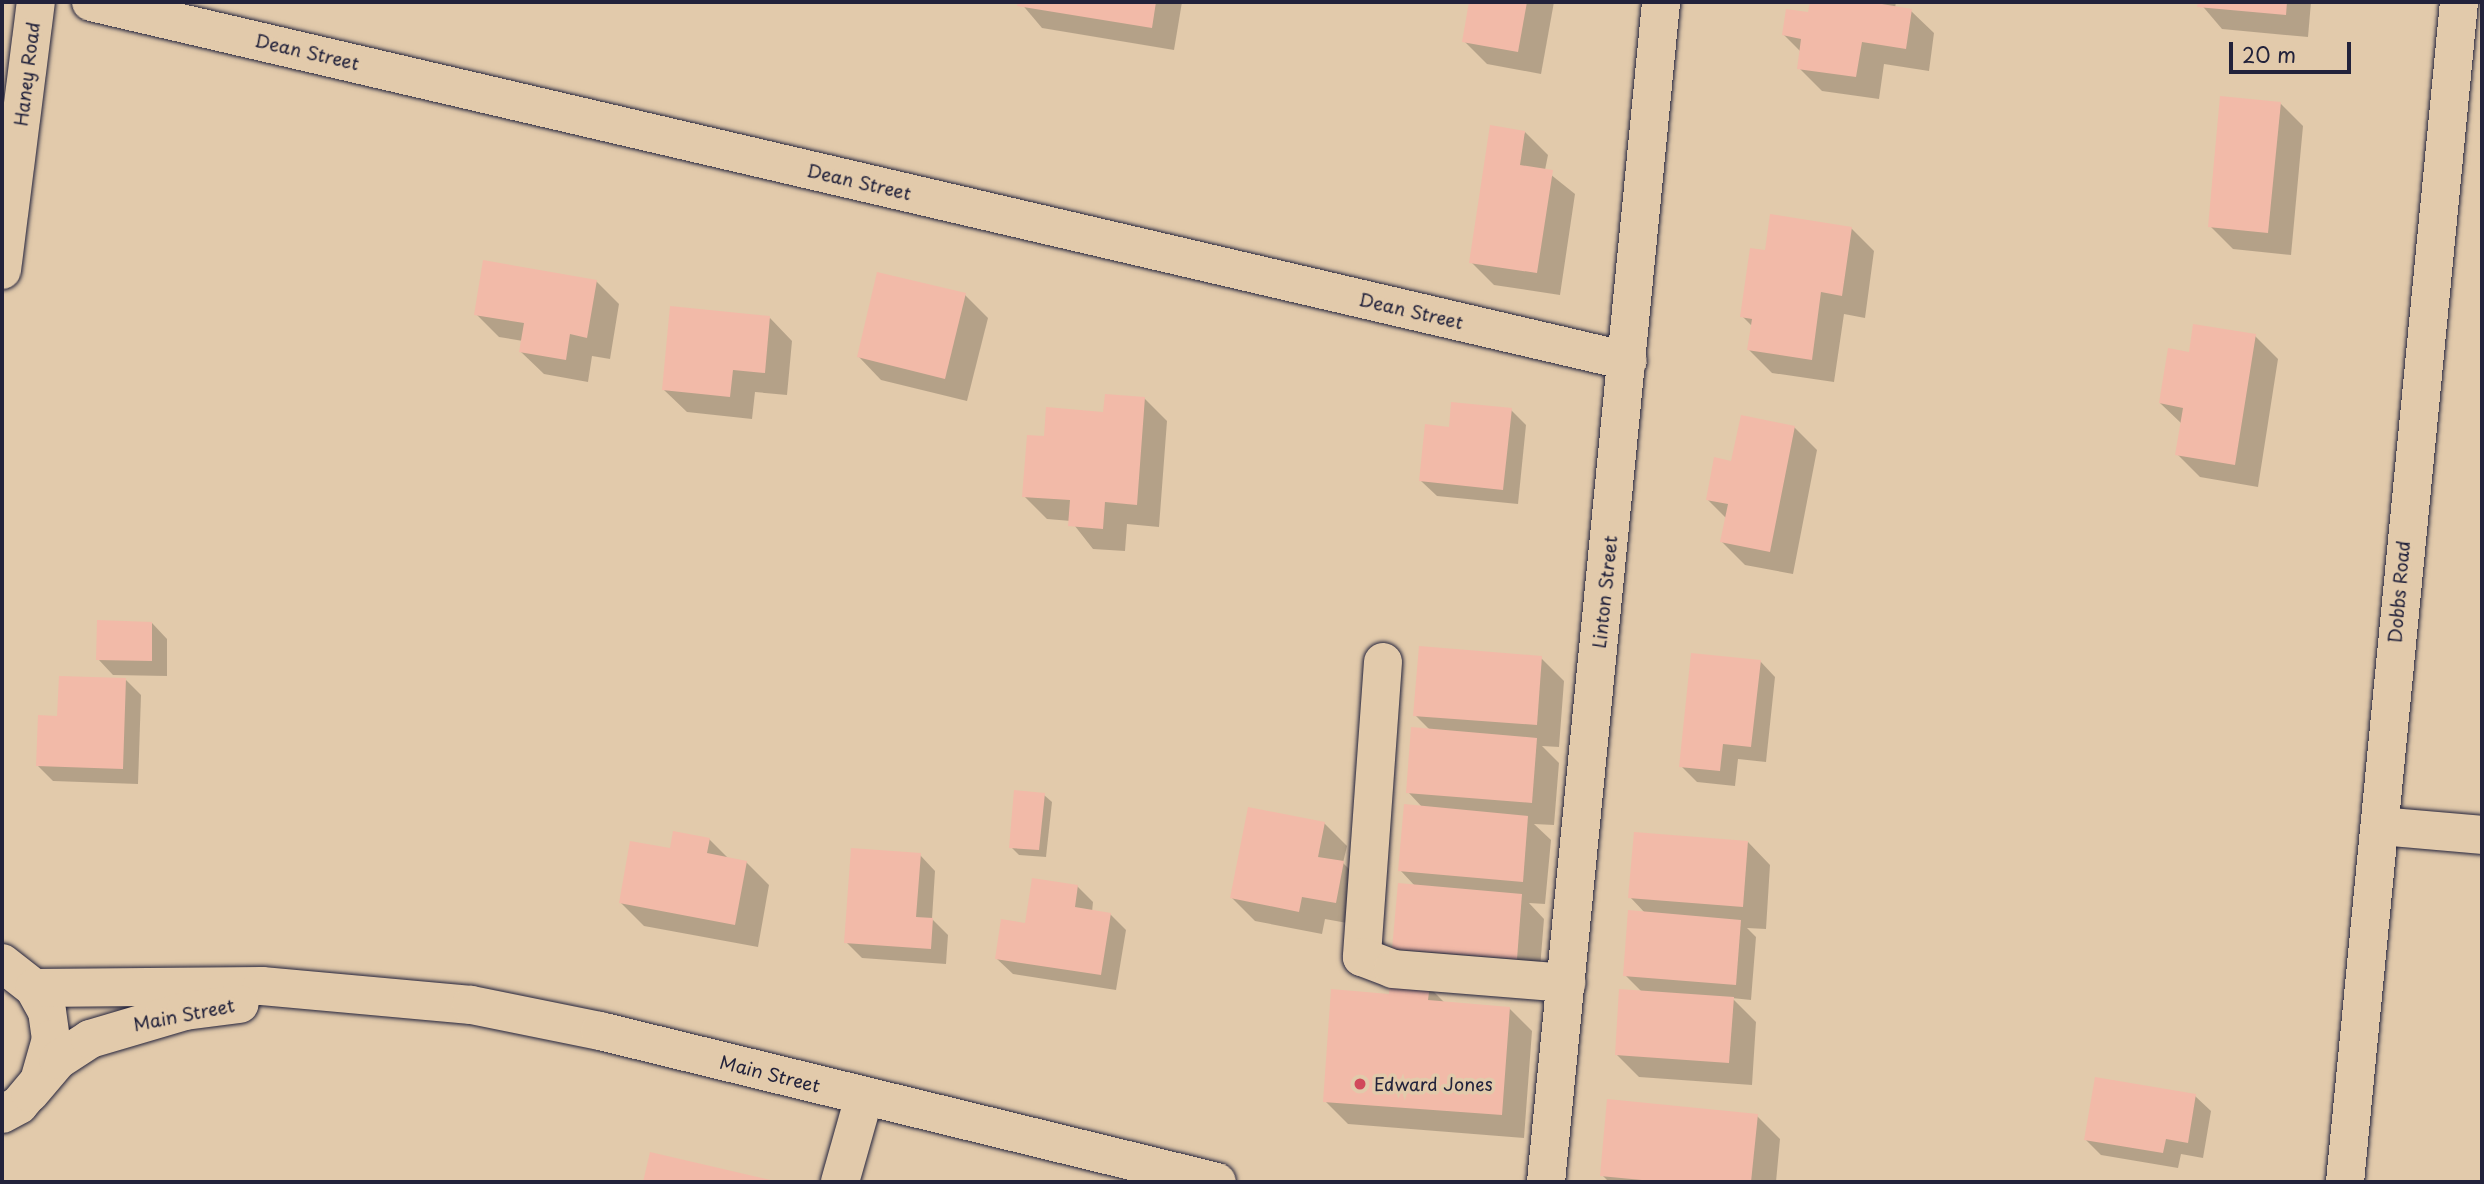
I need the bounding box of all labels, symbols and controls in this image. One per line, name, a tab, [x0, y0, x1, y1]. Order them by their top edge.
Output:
street label: Haney Road	[10, 20, 44, 128]
scale bar	[2232, 28, 2354, 72]
street label: Dean Street	[253, 29, 361, 75]
text: 20 m	[2242, 38, 2296, 70]
street label: Dean Street	[805, 159, 913, 205]
street label: Dean Street	[1357, 288, 1465, 334]
street label: Linton Street	[1588, 535, 1622, 649]
street label: Dobbs Road	[2384, 539, 2414, 645]
street label: Main Street	[131, 995, 237, 1035]
street label: Main Street	[717, 1051, 823, 1097]
place label: Edward Jones	[1374, 1073, 1494, 1095]
marker: Edward Jones	[1352, 1076, 1368, 1092]

